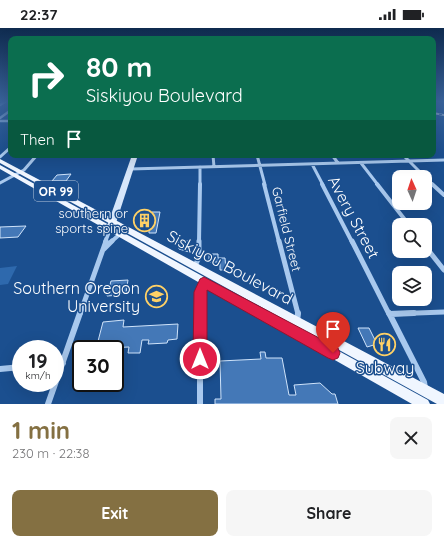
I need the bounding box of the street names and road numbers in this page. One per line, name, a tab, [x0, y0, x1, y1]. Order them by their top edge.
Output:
street label: Avery Street	[324, 172, 384, 262]
road number: OR 99	[34, 181, 78, 201]
street label: Garfield Street	[269, 185, 305, 273]
street label: Siskiyou Boulevard	[164, 225, 296, 309]

